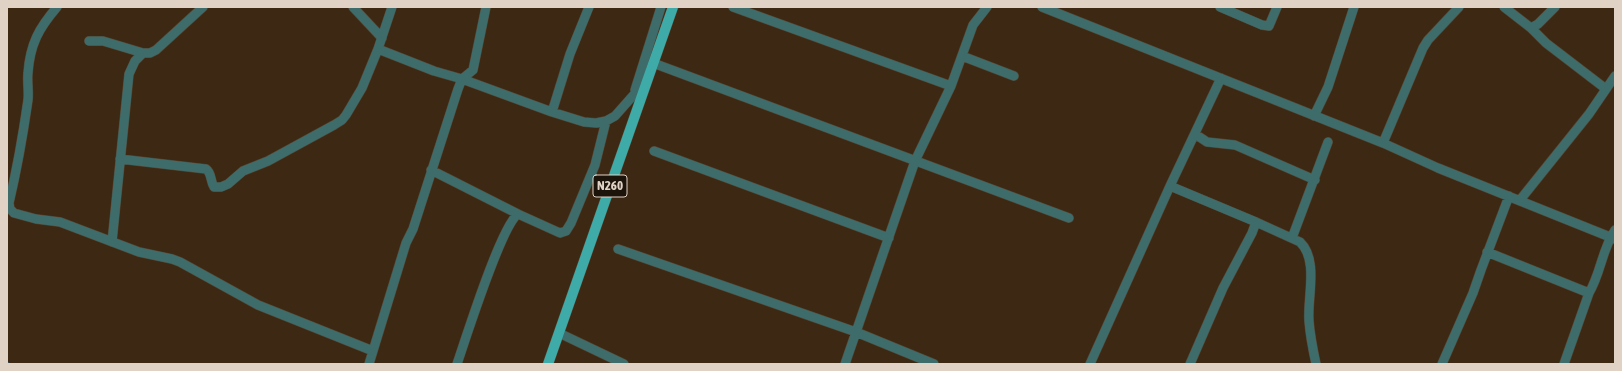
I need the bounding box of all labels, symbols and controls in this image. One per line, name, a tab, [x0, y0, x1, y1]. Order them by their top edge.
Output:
road number: N260	[593, 175, 627, 197]

